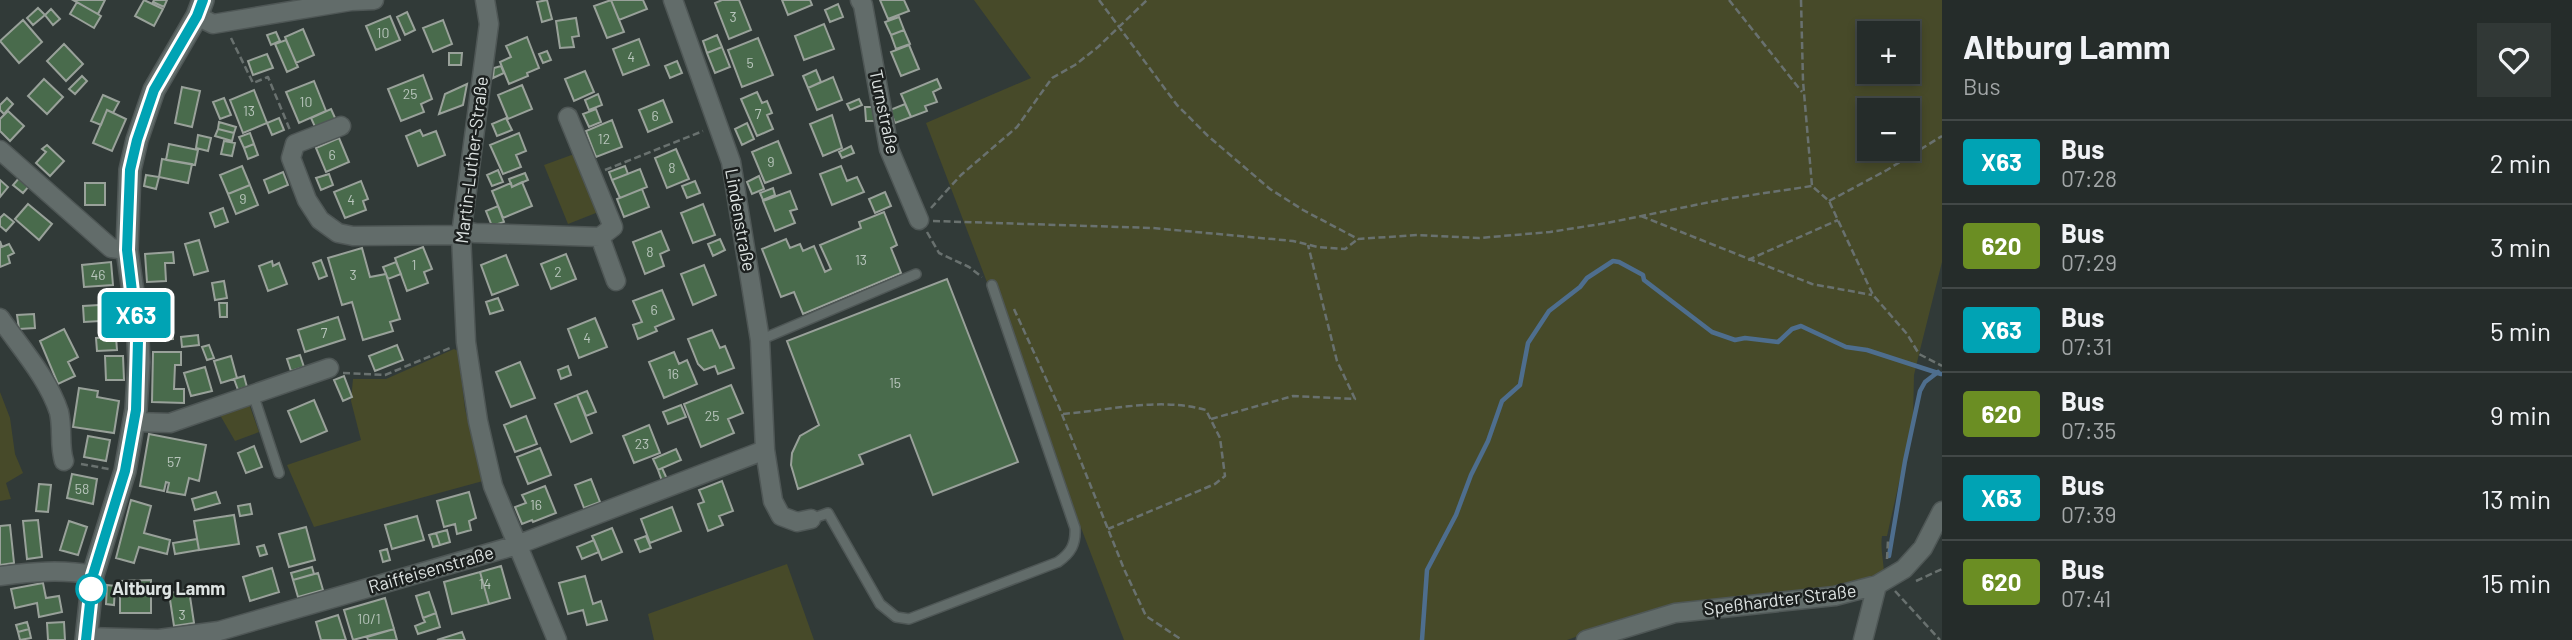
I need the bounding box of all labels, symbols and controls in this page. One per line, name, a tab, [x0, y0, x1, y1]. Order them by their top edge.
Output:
house number: 3	[729, 8, 737, 25]
map controls	[1857, 21, 1920, 161]
button: +	[1857, 21, 1920, 84]
button: heart	[2477, 23, 2551, 97]
house number: 10	[377, 24, 389, 41]
text: Altburg Lamm	[1963, 26, 2171, 66]
house number: 4	[627, 48, 635, 65]
house number: 5	[746, 54, 754, 71]
street label: Turnstraße	[865, 67, 905, 156]
text: Bus	[1963, 72, 2001, 100]
street label: Martin-Luther-Straße	[450, 75, 492, 245]
house number: 25	[403, 85, 417, 102]
house number: 10	[300, 93, 312, 110]
button: −	[1857, 98, 1920, 161]
house number: 13	[243, 102, 255, 119]
house number: 7	[755, 105, 762, 122]
house number: 6	[651, 107, 659, 124]
house number: 12	[598, 130, 610, 147]
text: Bus	[2061, 133, 2104, 164]
house number: 6	[328, 146, 336, 163]
text: X63	[1981, 147, 2022, 176]
text: 2 min	[2490, 147, 2551, 178]
house number: 9	[767, 153, 775, 170]
house number: 8	[668, 159, 676, 176]
text: 07:28	[2061, 164, 2117, 192]
street label: Lindenstraße	[721, 167, 761, 273]
house number: 9	[239, 190, 247, 207]
house number: 4	[347, 191, 355, 208]
text: Bus	[2061, 217, 2104, 248]
text: 620	[1981, 231, 2022, 260]
text: 3 min	[2490, 231, 2551, 262]
house number: 8	[646, 243, 654, 260]
text: 07:29	[2061, 248, 2117, 276]
house number: 13	[855, 251, 867, 268]
house number: 1	[412, 256, 416, 273]
house number: 2	[554, 263, 562, 280]
house number: 46	[91, 266, 105, 283]
house number: 3	[349, 266, 357, 283]
line badge: X63	[96, 292, 176, 338]
text: X63	[116, 300, 157, 329]
house number: 6	[650, 301, 658, 318]
text: Bus	[2061, 301, 2104, 332]
text: X63	[1981, 315, 2022, 344]
text: 5 min	[2490, 315, 2551, 346]
house number: 7	[321, 324, 328, 341]
house number: 4	[583, 329, 591, 346]
text: 07:31	[2061, 332, 2112, 360]
house number: 16	[667, 365, 679, 382]
house number: 15	[889, 374, 901, 391]
text: Bus	[2061, 385, 2104, 416]
text: 620	[1981, 399, 2022, 428]
text: 9 min	[2490, 399, 2551, 430]
house number: 25	[705, 407, 719, 424]
text: 07:35	[2061, 416, 2116, 444]
house number: 23	[635, 435, 649, 452]
house number: 57	[167, 453, 181, 470]
text: Bus	[2061, 469, 2104, 500]
house number: 58	[75, 480, 89, 497]
text: X63	[1981, 483, 2022, 512]
text: 13 min	[2481, 483, 2551, 514]
house number: 16	[530, 496, 542, 513]
text: 07:39	[2061, 500, 2117, 528]
street label: Raiffeisenstraße	[365, 541, 496, 597]
text: Bus	[2061, 553, 2104, 584]
text: 620	[1981, 567, 2022, 596]
text: 15 min	[2481, 567, 2551, 598]
marker: Altburg Lamm	[76, 574, 106, 604]
house number: 14	[479, 575, 491, 592]
place label: Altburg Lamm	[112, 577, 225, 599]
street label: Speßhardter Straße	[1702, 579, 1857, 619]
text: 07:41	[2061, 584, 2111, 612]
house number: 3	[178, 606, 186, 623]
house number: 10/1	[357, 610, 381, 627]

